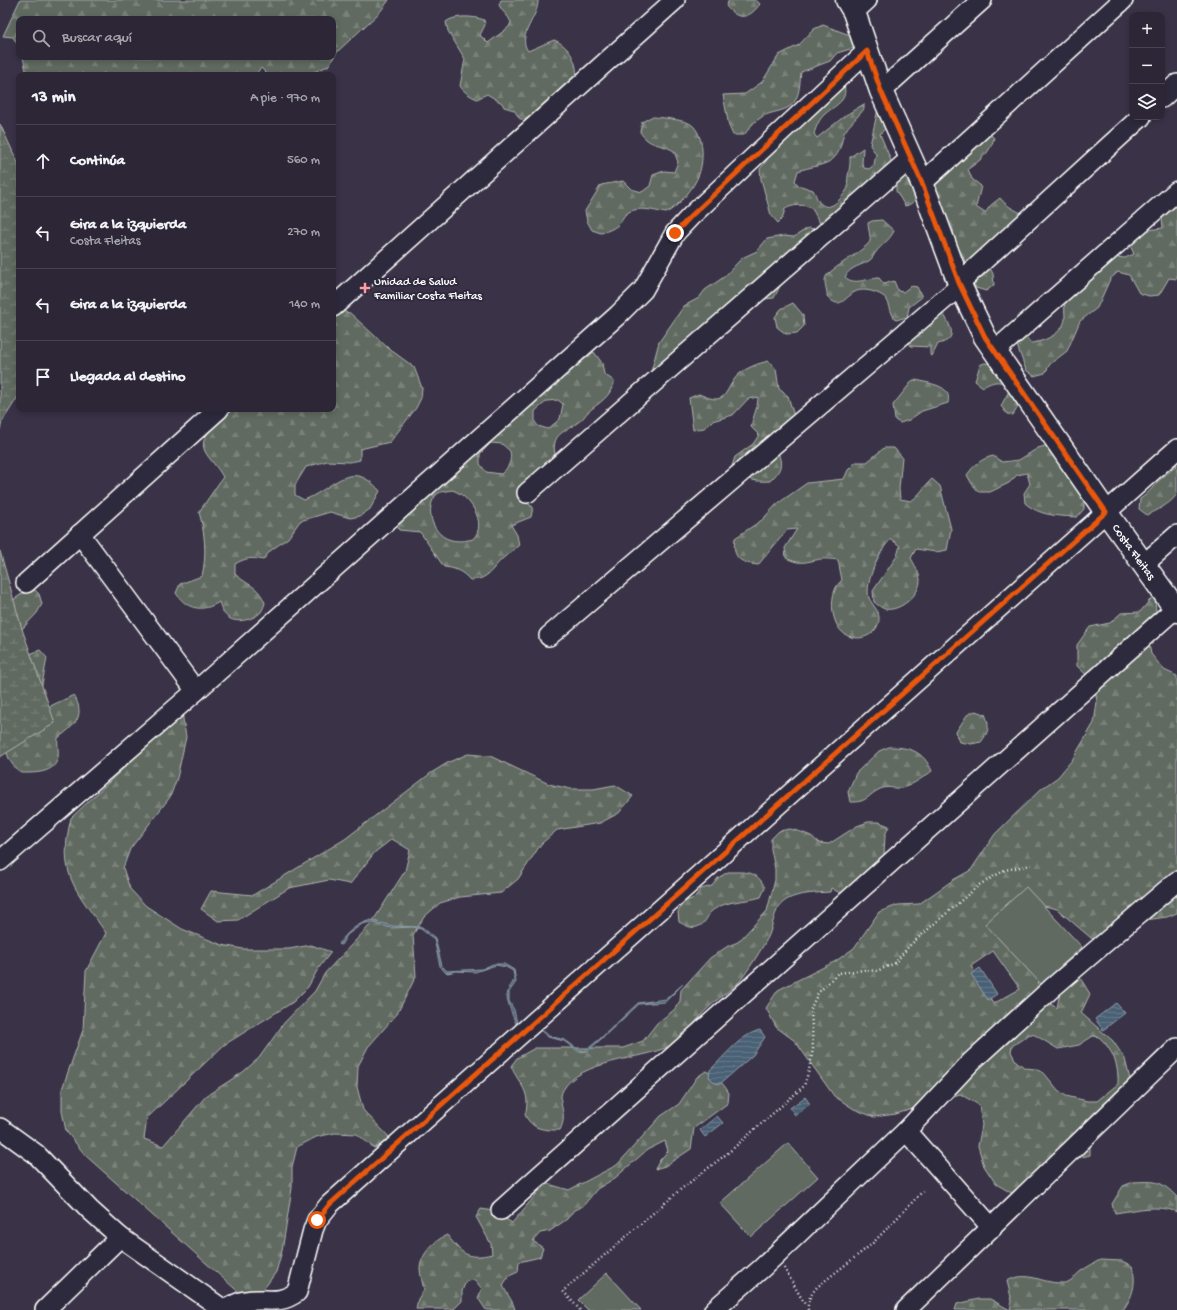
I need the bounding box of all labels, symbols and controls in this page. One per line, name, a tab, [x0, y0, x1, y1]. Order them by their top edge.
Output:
map controls	[1129, 12, 1165, 120]
button: +	[1129, 12, 1165, 48]
search box	[16, 16, 336, 60]
icon: search	[30, 27, 52, 49]
text: Buscar aquí	[62, 29, 132, 47]
button: −	[1129, 48, 1165, 84]
button: layers	[1129, 84, 1165, 120]
text: 13 min	[32, 88, 76, 108]
text: A pie · 970 m	[250, 91, 320, 106]
icon: ahead	[32, 150, 54, 172]
text: Continúa	[70, 152, 125, 170]
text: 560 m	[287, 153, 320, 168]
text: Gira a la izquierda	[70, 216, 186, 234]
icon: left	[32, 222, 54, 244]
route end	[666, 224, 684, 242]
text: 270 m	[287, 225, 320, 240]
text: Costa Fleitas	[70, 234, 141, 249]
place label: Unidad de Salud Familiar Costa Fleitas	[373, 276, 483, 304]
marker: Unidad de Salud Familiar Costa Fleitas	[359, 282, 371, 294]
icon: left	[32, 294, 54, 316]
text: Gira a la izquierda	[70, 296, 186, 314]
text: 140 m	[289, 297, 320, 312]
icon: arrive	[32, 366, 54, 388]
text: Llegada al destino	[70, 368, 186, 386]
street label: Costa Fleitas	[1108, 522, 1158, 584]
route start	[308, 1211, 326, 1229]

